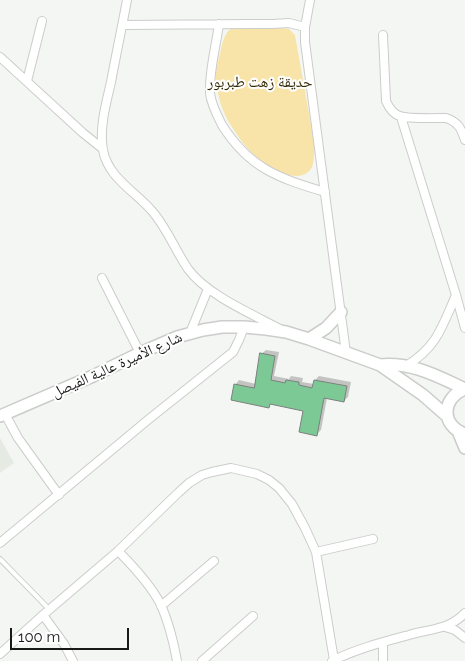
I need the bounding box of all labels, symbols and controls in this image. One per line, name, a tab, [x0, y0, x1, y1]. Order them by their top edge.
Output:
park label: حديقة زهت طبربور	[208, 73, 312, 91]
street label: شارع الأميرة عالية الفيصل	[49, 328, 185, 402]
scale bar	[12, 618, 131, 650]
text: 100 m	[18, 628, 60, 646]

